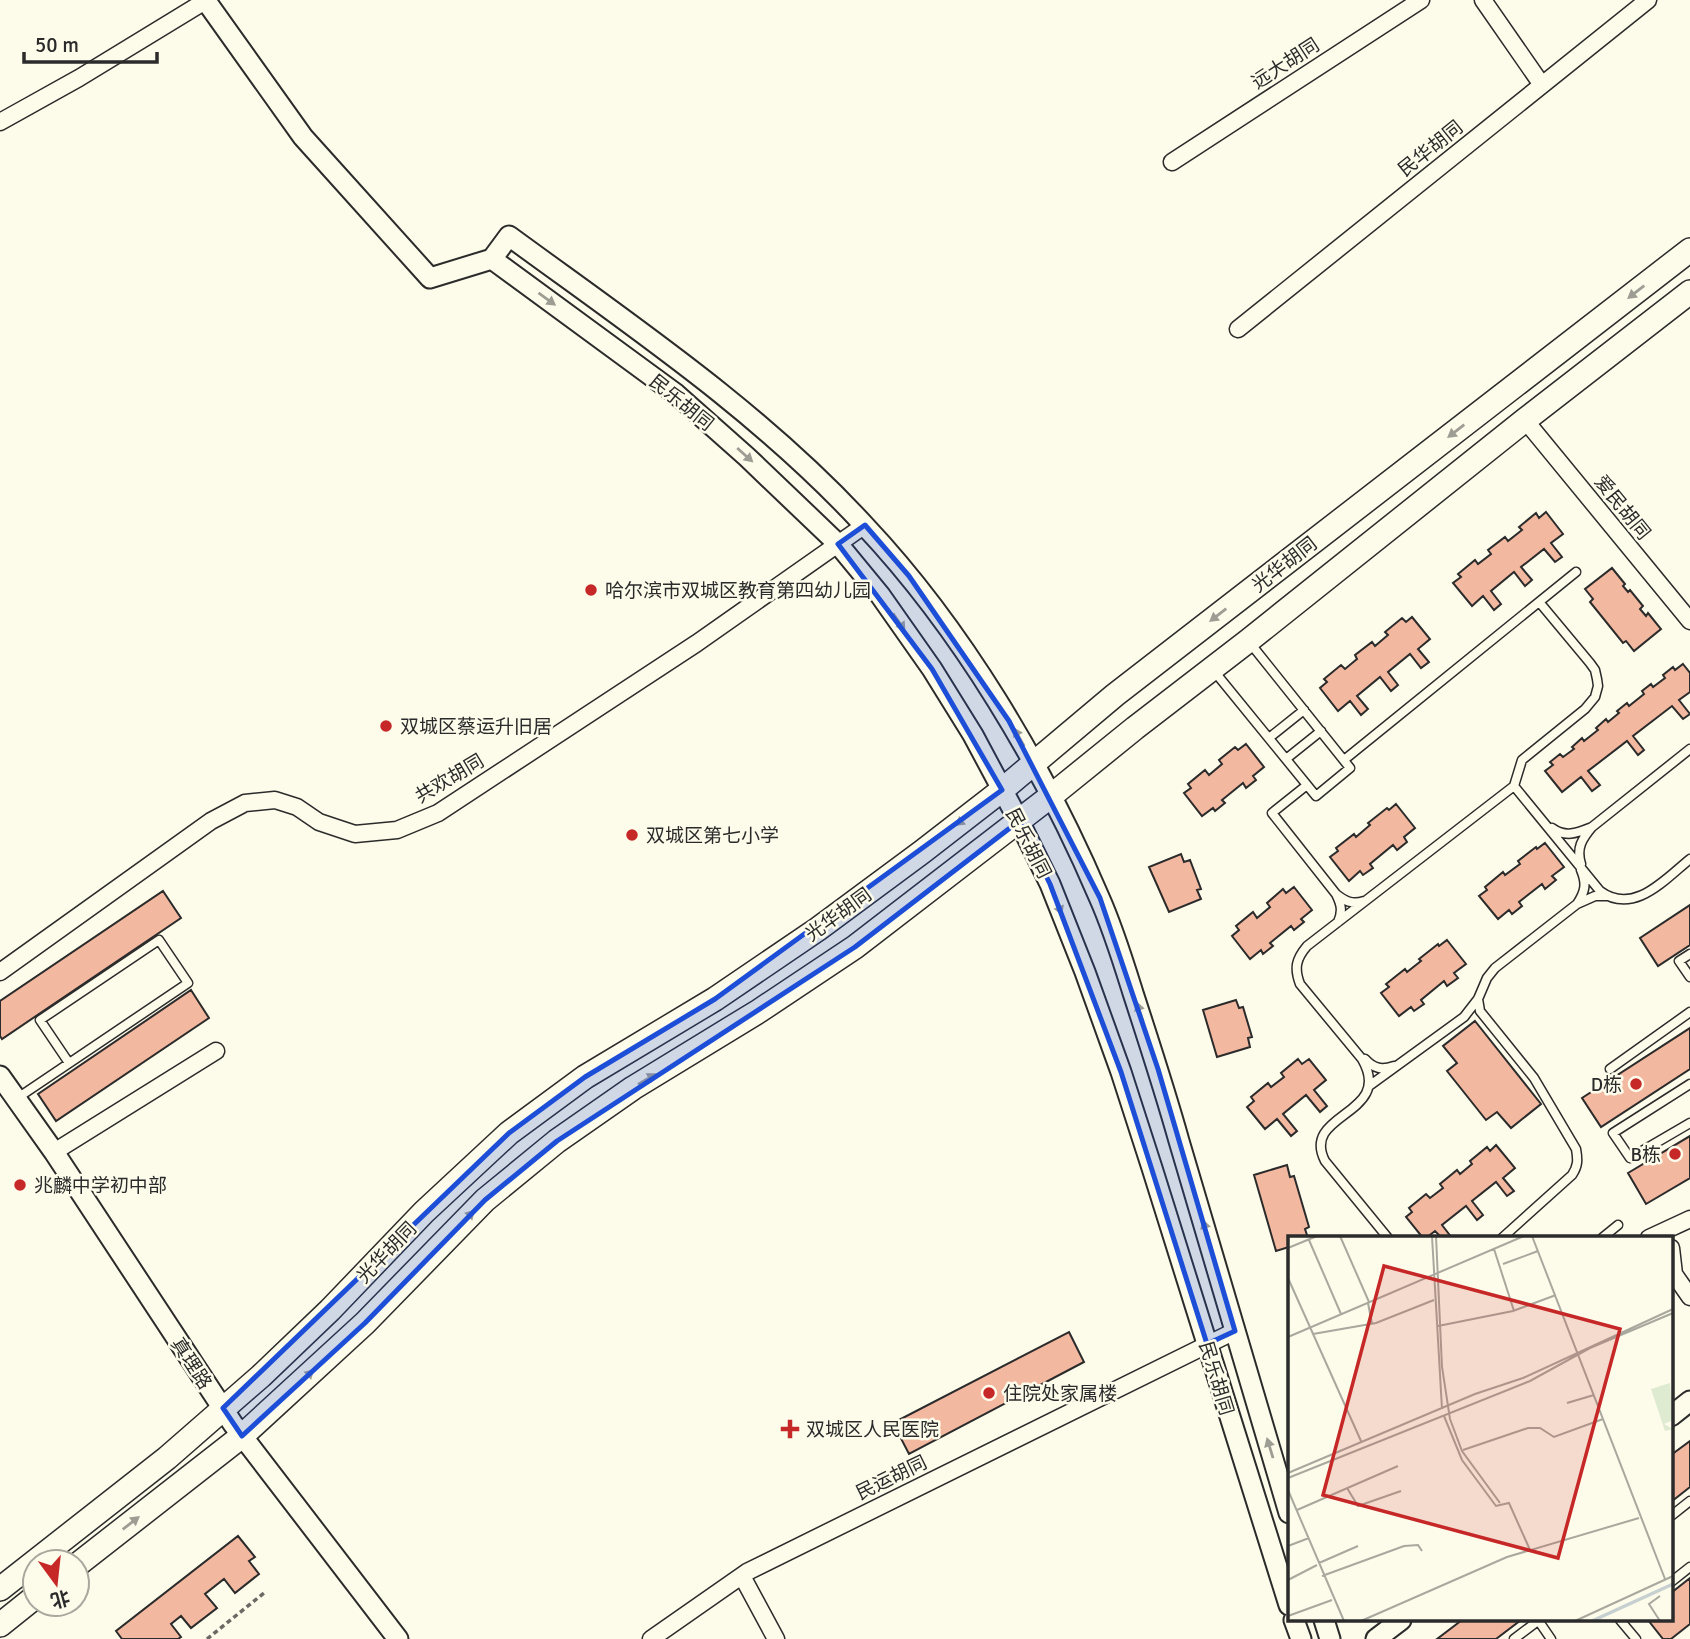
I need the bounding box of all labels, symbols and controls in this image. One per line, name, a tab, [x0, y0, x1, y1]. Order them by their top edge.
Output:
scale bar	[24, 21, 158, 65]
text: 50 m	[35, 32, 79, 58]
street label: 远大胡同	[1247, 33, 1324, 95]
street label: 民华胡同	[1394, 116, 1468, 182]
one-way arrow	[1627, 284, 1645, 298]
one-way arrow	[538, 292, 556, 306]
street label: 民乐胡同	[644, 370, 718, 436]
one-way arrow	[1447, 424, 1465, 438]
one-way arrow	[736, 447, 753, 462]
street label: 爱民胡同	[1589, 471, 1655, 545]
street label: 光华胡同	[1247, 532, 1322, 598]
place label: 哈尔滨市双城区教育第四幼儿园	[605, 579, 871, 603]
marker: 哈尔滨市双城区教育第四幼儿园	[583, 582, 599, 598]
one-way arrow	[1209, 608, 1227, 622]
one-way arrow	[892, 612, 905, 631]
place label: 双城区蔡运升旧居	[400, 715, 552, 739]
marker: 双城区蔡运升旧居	[378, 718, 394, 734]
one-way arrow	[1013, 727, 1025, 747]
street label: 共欢胡同	[411, 749, 488, 809]
street label: 民乐胡同	[1000, 804, 1056, 883]
one-way arrow	[956, 812, 974, 827]
place label: 双城区第七小学	[646, 824, 779, 848]
marker: 双城区第七小学	[624, 827, 640, 843]
street label: 光华胡同	[801, 883, 876, 947]
one-way arrow	[1053, 894, 1064, 915]
one-way arrow	[1134, 1001, 1144, 1022]
one-way arrow	[638, 1073, 657, 1086]
place label: D栋	[1591, 1073, 1622, 1097]
marker: D栋	[1628, 1076, 1644, 1092]
place label: B栋	[1631, 1143, 1661, 1167]
marker: B栋	[1667, 1146, 1683, 1162]
place label: 兆麟中学初中部	[34, 1174, 167, 1198]
marker: 兆麟中学初中部	[12, 1177, 28, 1193]
one-way arrow	[459, 1209, 476, 1226]
street label: 光华胡同	[352, 1217, 422, 1288]
one-way arrow	[1200, 1219, 1210, 1240]
inset map	[1288, 1236, 1672, 1622]
street label: 真理路	[166, 1333, 217, 1394]
street label: 民乐胡同	[1193, 1338, 1239, 1418]
one-way arrow	[297, 1370, 314, 1386]
place label: 住院处家属楼	[1003, 1382, 1117, 1406]
marker: 住院处家属楼	[981, 1385, 997, 1401]
place label: 双城区人民医院	[806, 1418, 939, 1442]
marker: 双城区人民医院	[780, 1419, 800, 1439]
one-way arrow	[1264, 1437, 1274, 1458]
street label: 民运胡同	[852, 1450, 931, 1505]
one-way arrow	[121, 1515, 139, 1530]
north arrow	[21, 1548, 91, 1618]
text: 北	[48, 1584, 72, 1613]

